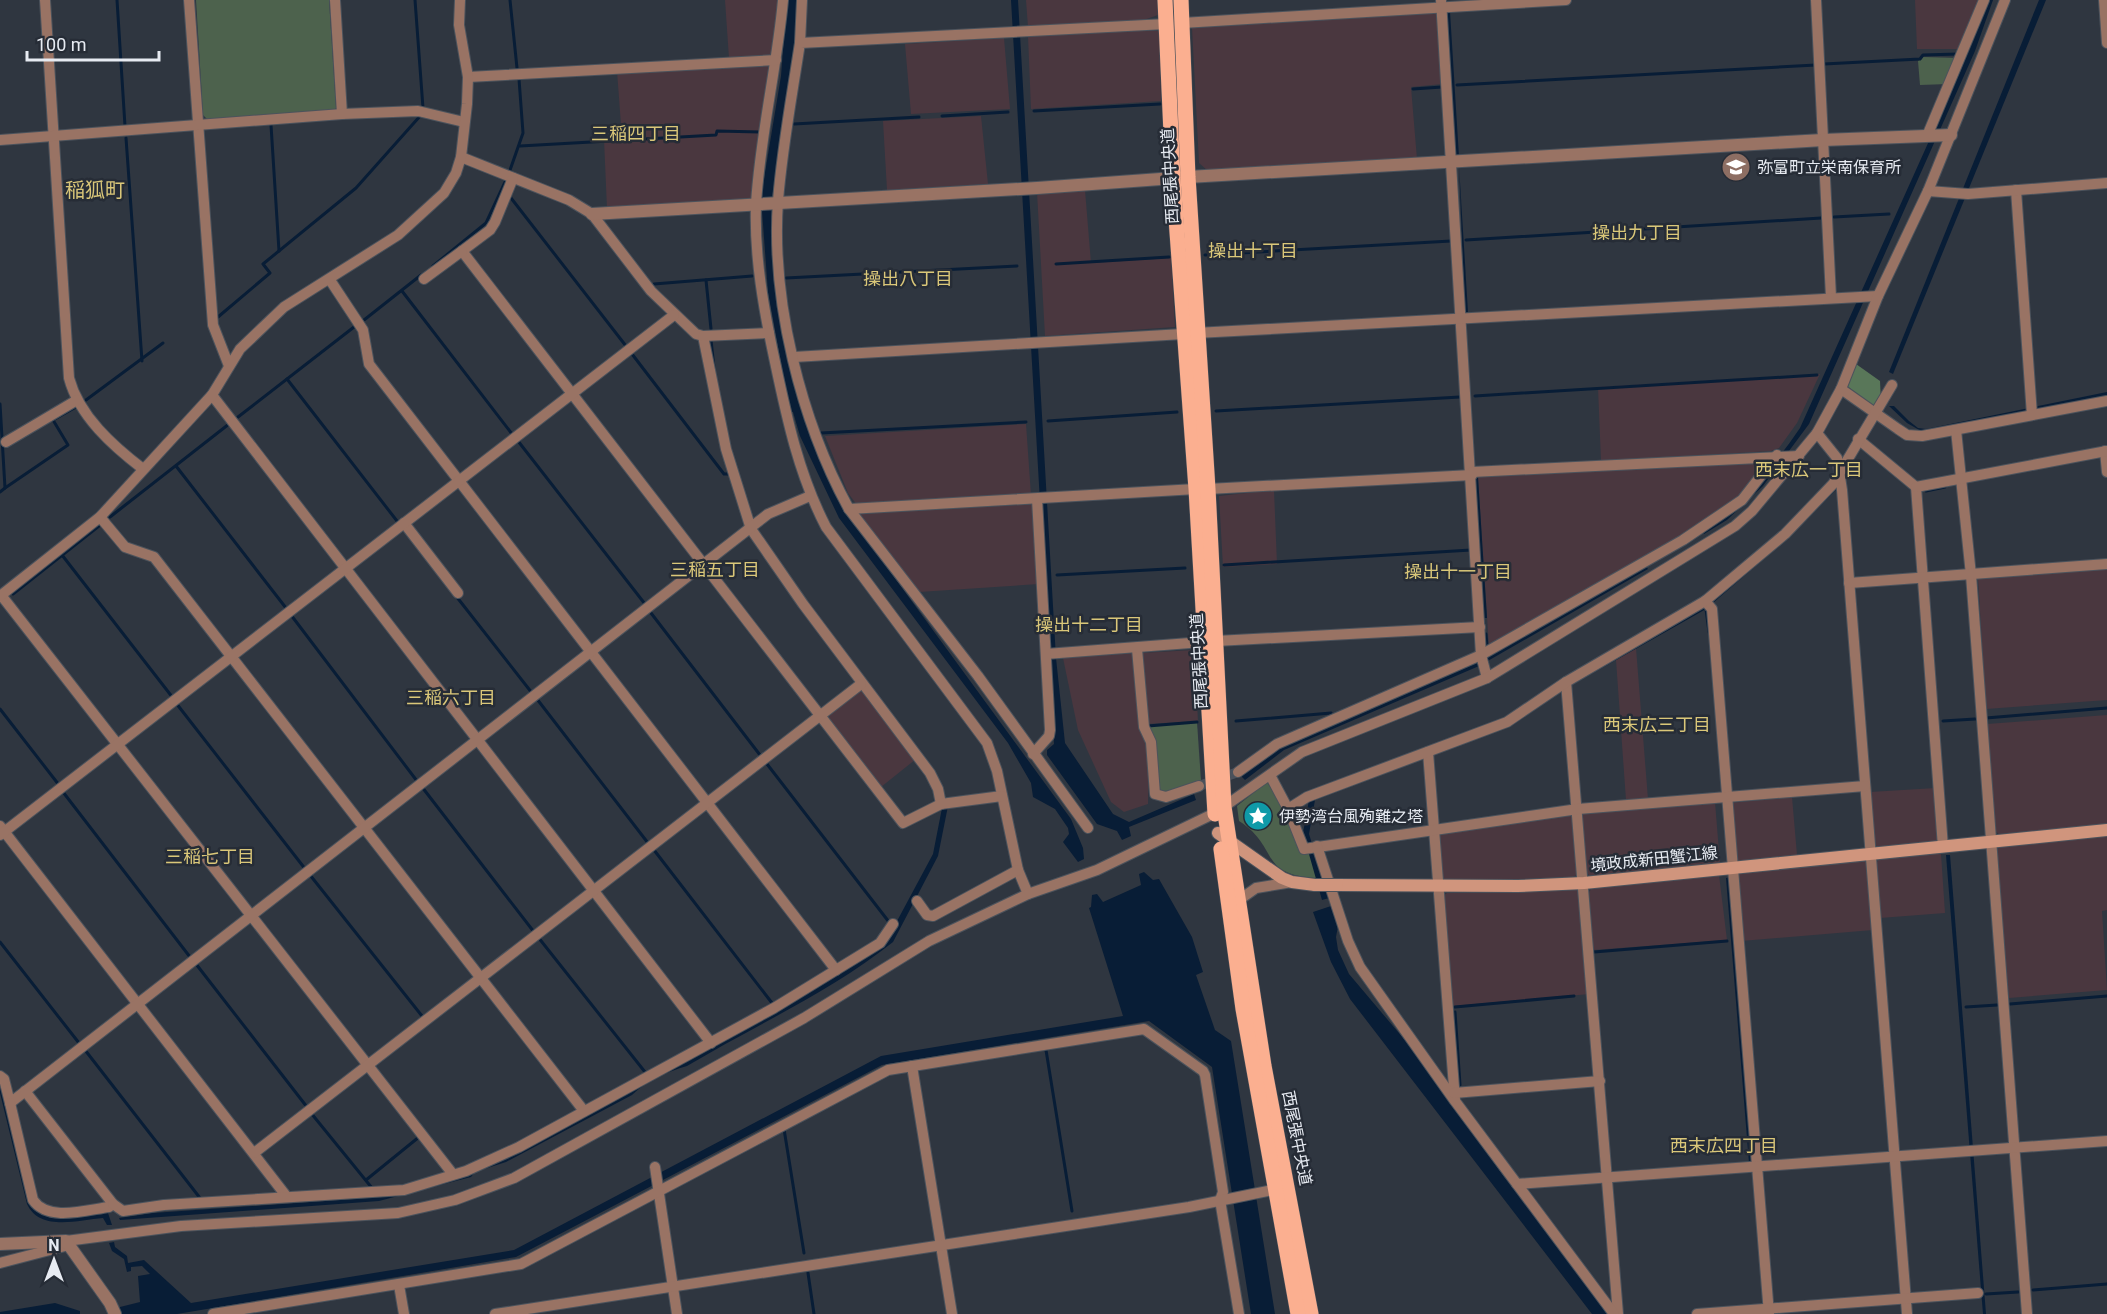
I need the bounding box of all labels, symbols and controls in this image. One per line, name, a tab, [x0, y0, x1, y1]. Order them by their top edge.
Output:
scale bar	[27, 24, 159, 62]
text: 100 m	[36, 34, 87, 55]
district label: 三稲四丁目	[591, 123, 681, 144]
street label: 西尾張中央道	[1158, 128, 1182, 224]
school or university icon: 弥富町立栄南保育所	[1720, 151, 1752, 183]
place label: 弥富町立栄南保育所	[1757, 158, 1901, 177]
district label: 稲狐町	[65, 178, 125, 202]
district label: 操出九丁目	[1592, 222, 1682, 243]
district label: 操出十丁目	[1208, 240, 1298, 261]
district label: 操出八丁目	[863, 268, 953, 289]
district label: 西末広一丁目	[1755, 459, 1863, 480]
district label: 三稲五丁目	[670, 559, 760, 580]
district label: 操出十一丁目	[1404, 561, 1512, 582]
street label: 西尾張中央道	[1187, 613, 1211, 709]
district label: 操出十二丁目	[1035, 614, 1143, 635]
district label: 三稲六丁目	[406, 687, 496, 708]
district label: 西末広三丁目	[1603, 714, 1711, 735]
place icon: 伊勢湾台風殉難之塔	[1242, 800, 1274, 832]
place label: 伊勢湾台風殉難之塔	[1279, 807, 1423, 826]
street label: 境政成新田蟹江線	[1589, 843, 1719, 875]
district label: 三稲七丁目	[165, 846, 255, 867]
street label: 西尾張中央道	[1279, 1089, 1315, 1187]
district label: 西末広四丁目	[1670, 1135, 1778, 1156]
north arrow	[24, 1230, 84, 1290]
text: N	[48, 1236, 60, 1255]

